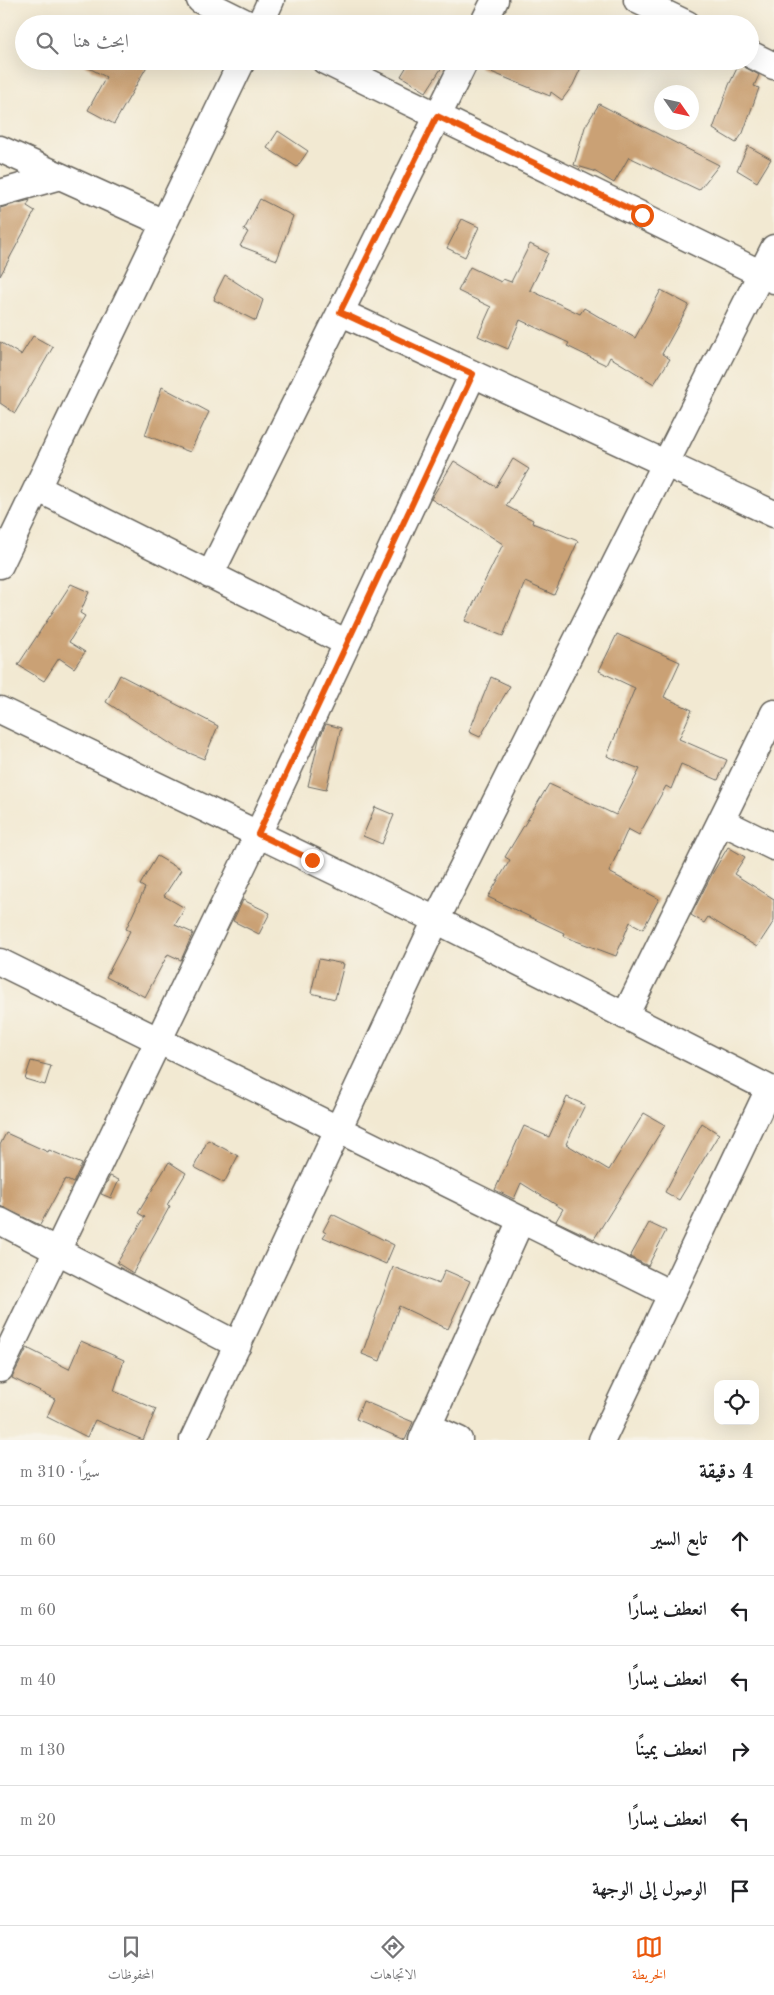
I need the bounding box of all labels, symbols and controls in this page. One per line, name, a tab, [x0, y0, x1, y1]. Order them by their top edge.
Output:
search box	[15, 15, 759, 70]
icon: search	[33, 29, 61, 57]
text: ابحث هنا	[73, 33, 129, 52]
north arrow	[654, 85, 699, 130]
route start	[631, 204, 654, 227]
route end	[301, 849, 324, 872]
map controls	[714, 1380, 759, 1425]
button: locate	[714, 1380, 759, 1425]
text: 4 دقيقة	[699, 1462, 754, 1483]
text: سيرًا · 310 m	[20, 1465, 100, 1481]
icon: ahead	[726, 1527, 754, 1555]
text: تابع السير	[652, 1531, 707, 1550]
text: 60 m	[20, 1533, 56, 1549]
icon: left	[726, 1597, 754, 1625]
text: انعطف يسارًا	[628, 1601, 707, 1620]
text: 60 m	[20, 1603, 56, 1619]
icon: left	[726, 1667, 754, 1695]
text: انعطف يسارًا	[628, 1671, 707, 1690]
text: 40 m	[20, 1673, 56, 1689]
icon: right	[726, 1737, 754, 1765]
text: انعطف يمينًا	[635, 1741, 707, 1760]
text: 130 m	[20, 1743, 65, 1759]
icon: left	[726, 1807, 754, 1835]
text: انعطف يسارًا	[628, 1811, 707, 1830]
text: 20 m	[20, 1813, 56, 1829]
icon: arrive	[726, 1877, 754, 1905]
text: الوصول إلى الوجهة	[592, 1881, 707, 1900]
tab: المحفوظات	[108, 1933, 154, 1988]
tab: الاتجاهات	[370, 1933, 416, 1988]
tab: الخريطة	[632, 1933, 666, 1988]

